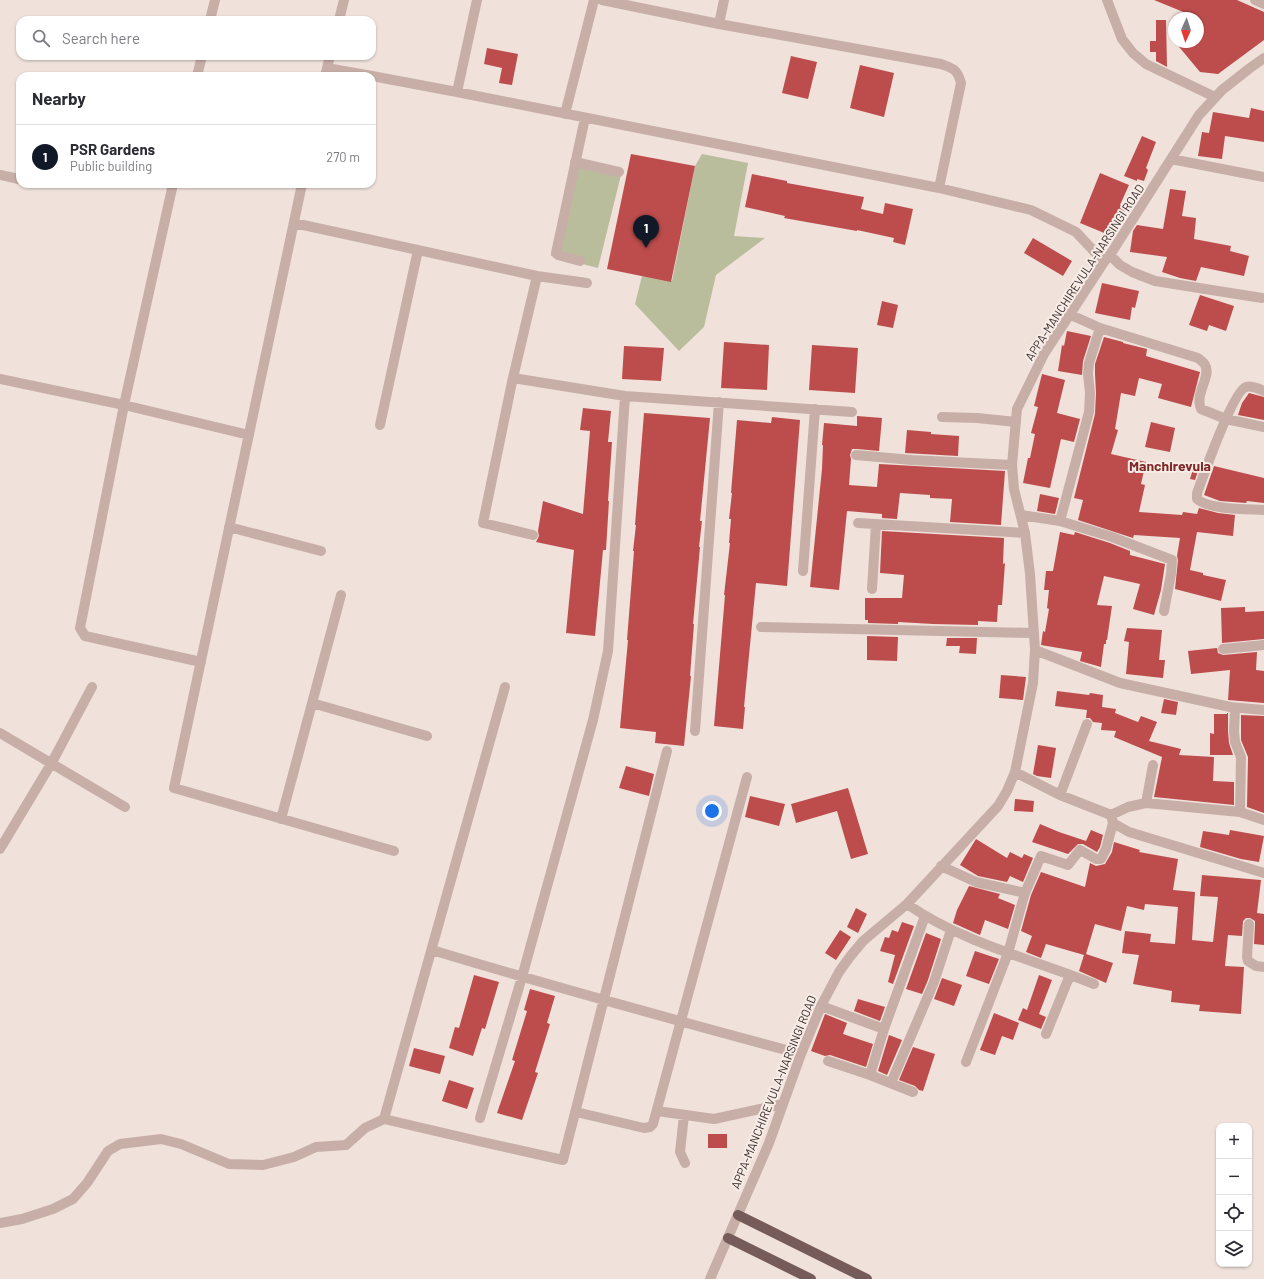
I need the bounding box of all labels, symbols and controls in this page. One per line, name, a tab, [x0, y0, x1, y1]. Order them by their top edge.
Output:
north arrow	[1168, 12, 1204, 48]
search box	[16, 16, 376, 60]
icon: search	[30, 27, 52, 49]
text: Search here	[62, 29, 140, 47]
text: Nearby	[32, 88, 86, 108]
text: PSR Gardens	[70, 140, 155, 158]
text: 1	[43, 149, 47, 165]
text: 270 m	[326, 149, 360, 165]
text: Public building	[70, 158, 152, 174]
street label: APPA-MANCHIREVULA-NARSINGI ROAD	[1022, 181, 1146, 363]
pin: 1	[633, 215, 659, 248]
district label: Manchirevula	[1129, 457, 1211, 474]
your location	[702, 801, 722, 821]
street label: APPA-MANCHIREVULA-NARSINGI ROAD	[728, 993, 818, 1191]
map controls	[1216, 1123, 1252, 1267]
button: +	[1216, 1123, 1252, 1159]
button: −	[1216, 1159, 1252, 1195]
button: locate	[1216, 1195, 1252, 1231]
button: layers	[1216, 1231, 1252, 1267]

